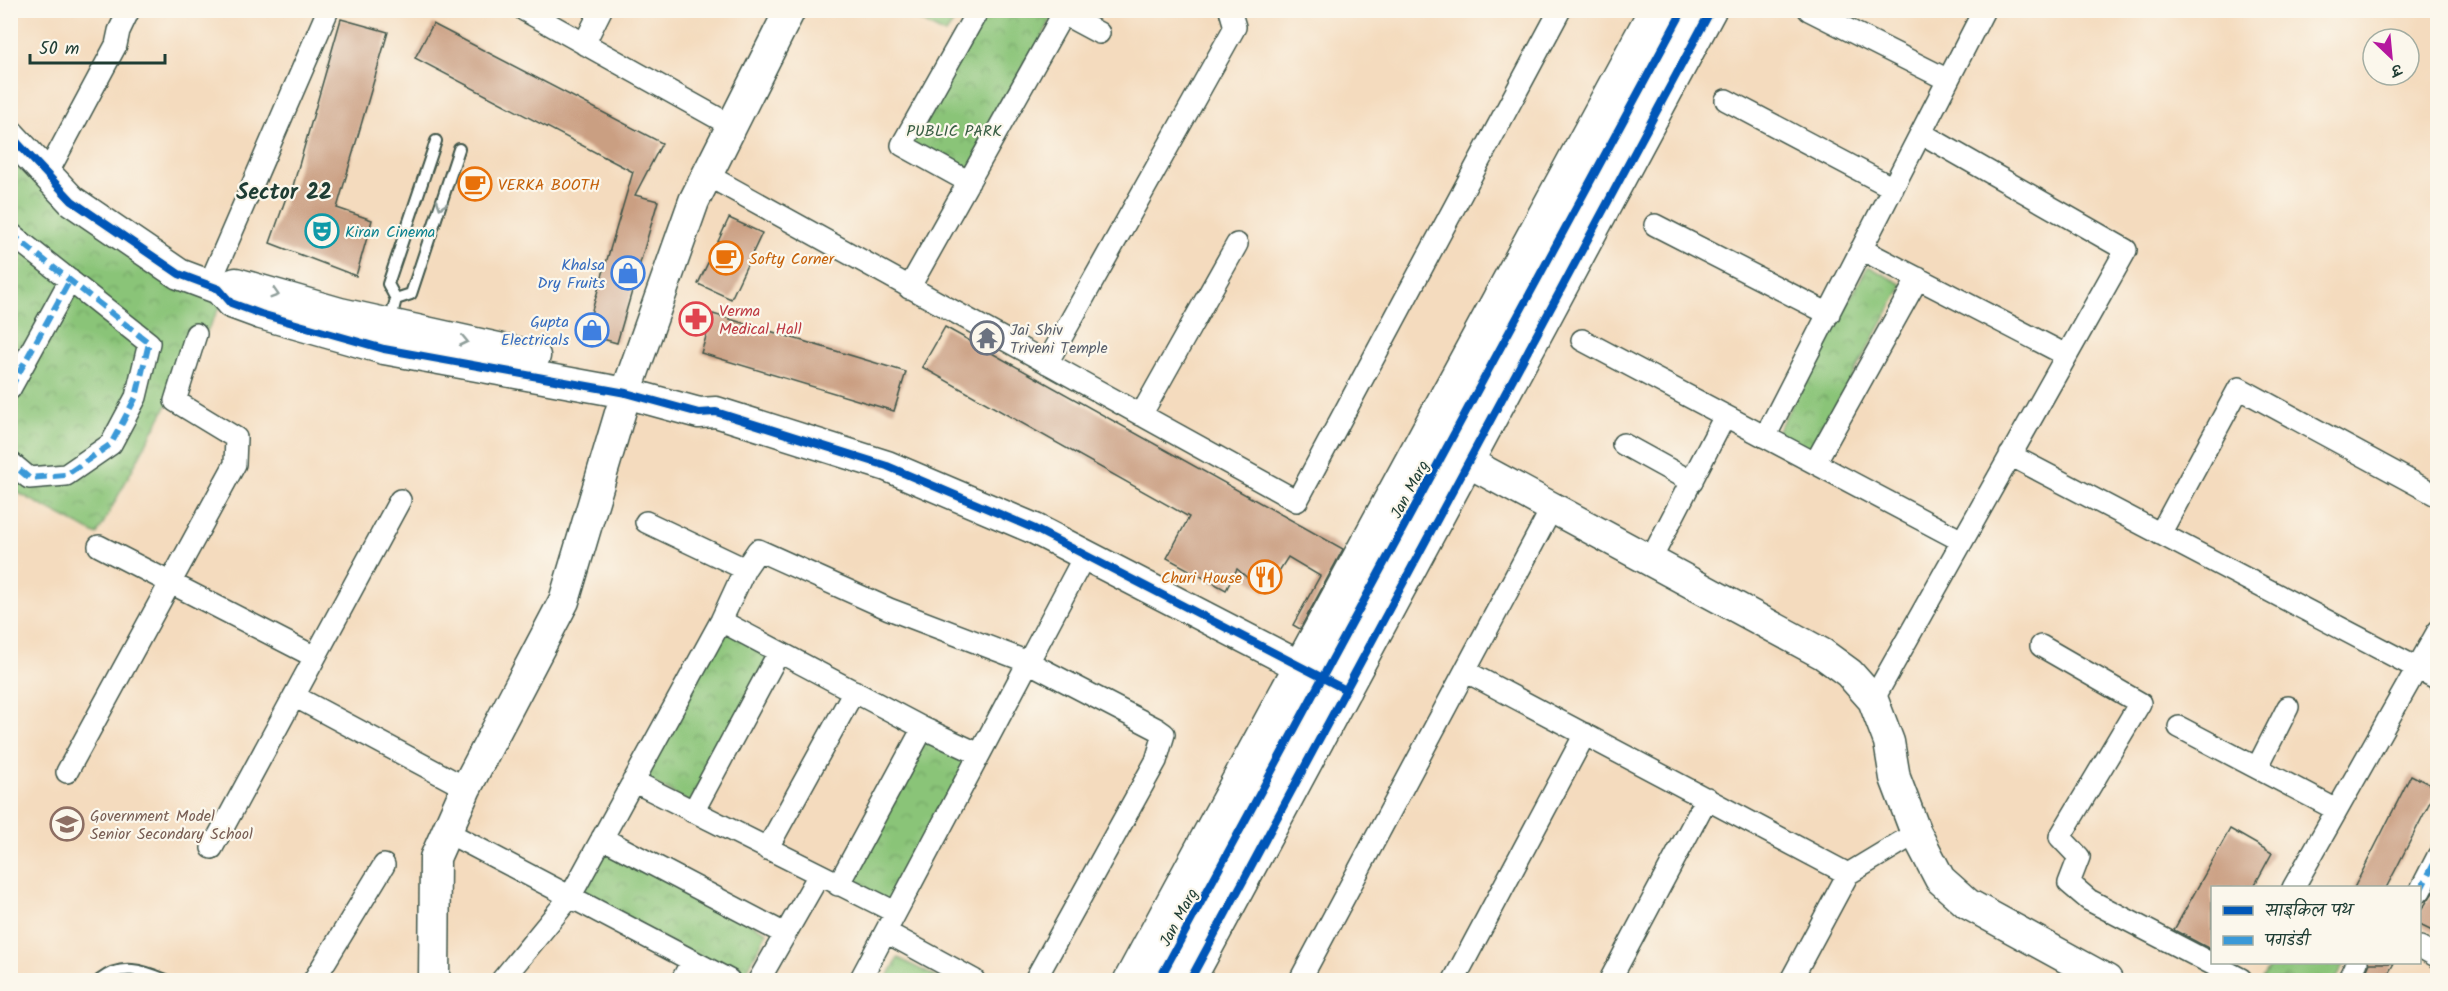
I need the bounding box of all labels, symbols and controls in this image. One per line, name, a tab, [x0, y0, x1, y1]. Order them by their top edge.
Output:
scale bar	[30, 27, 165, 65]
north arrow	[2361, 27, 2421, 87]
text: 50 m	[39, 35, 79, 64]
text: उ	[2384, 56, 2407, 84]
park label: PUBLIC PARK	[906, 119, 1002, 144]
cafe icon: VERKA BOOTH	[457, 166, 493, 202]
place label: VERKA BOOTH	[498, 173, 600, 198]
district label: Sector 22	[236, 176, 332, 211]
one-way arrow	[436, 199, 449, 210]
theatre icon: Kiran Cinema	[304, 213, 340, 249]
place label: Kiran Cinema	[345, 220, 435, 245]
cafe icon: Softy Corner	[708, 240, 744, 276]
place label: Softy Corner	[749, 247, 836, 272]
place label: Khalsa Dry Fruits	[537, 253, 605, 296]
shop icon: Khalsa Dry Fruits	[610, 255, 646, 291]
one-way arrow	[269, 287, 280, 299]
place label: Verma Medical Hall	[719, 299, 802, 342]
pharmacy icon: Verma Medical Hall	[678, 301, 714, 337]
place label: Gupta Electricals	[501, 310, 569, 353]
shop icon: Gupta Electricals	[574, 312, 610, 348]
place label: Jai Shiv Triveni Temple	[1010, 318, 1108, 361]
temple icon: Jai Shiv Triveni Temple	[969, 320, 1005, 356]
one-way arrow	[459, 333, 469, 346]
street label: Jan Marg	[1385, 456, 1436, 523]
restaurant icon: Churi House	[1247, 559, 1283, 595]
place label: Churi House	[1161, 566, 1242, 591]
place label: Government Model Senior Secondary School	[90, 804, 253, 847]
school or university icon: Government Model Senior Secondary School	[49, 806, 85, 842]
street label: Jan Marg	[1154, 884, 1205, 951]
legend	[2211, 886, 2421, 964]
text: साइकिल पथ	[2265, 897, 2355, 926]
text: पगडंडी	[2264, 927, 2312, 956]

